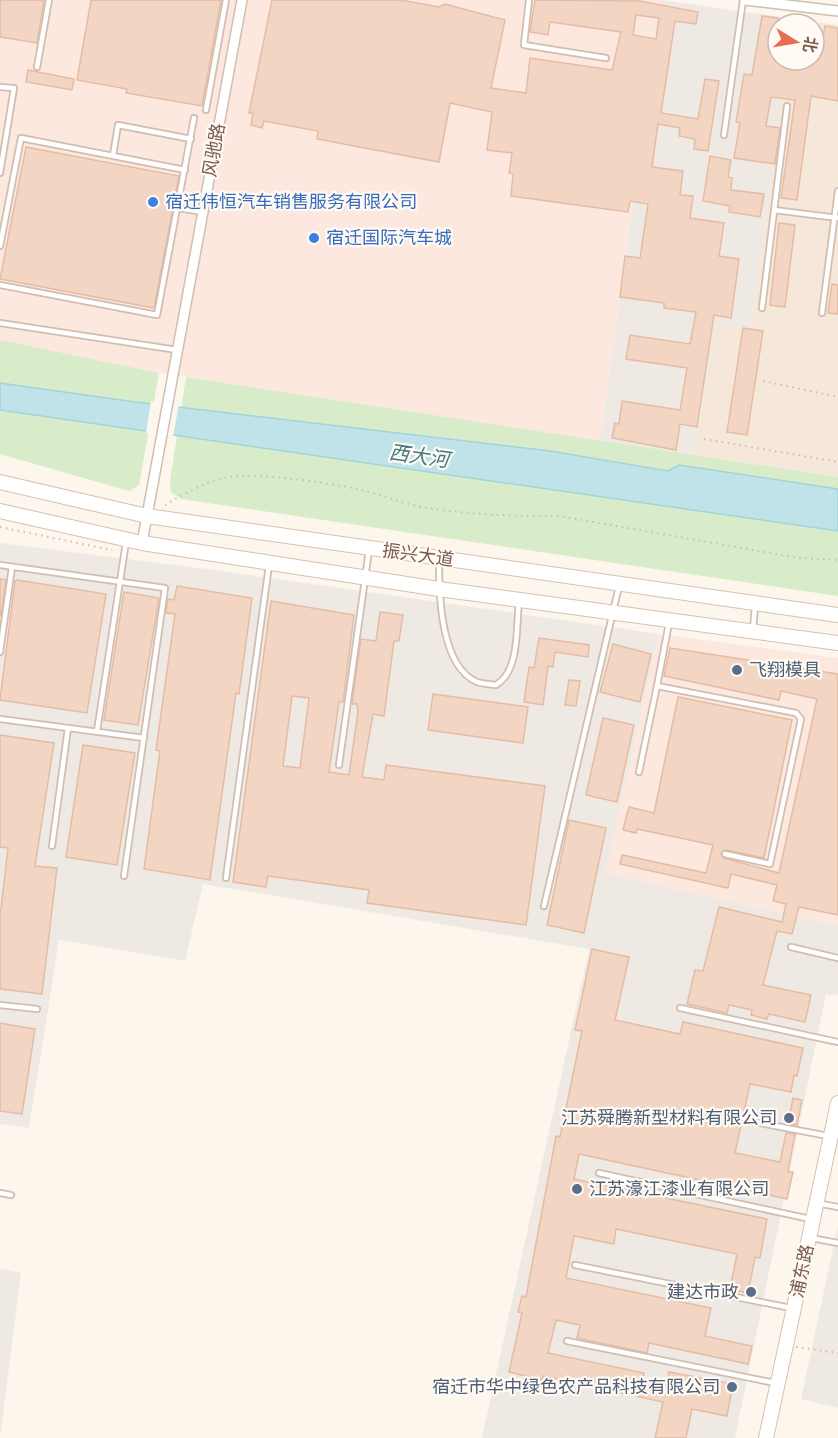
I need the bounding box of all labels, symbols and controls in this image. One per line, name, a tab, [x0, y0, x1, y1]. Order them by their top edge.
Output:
north arrow	[766, 12, 826, 72]
text: 北	[798, 35, 822, 55]
street label: 风驰路	[197, 121, 231, 179]
place label: 宿迁伟恒汽车销售服务有限公司	[165, 190, 417, 214]
marker: 宿迁伟恒汽车销售服务有限公司	[146, 195, 160, 209]
place label: 宿迁国际汽车城	[326, 226, 452, 250]
marker: 宿迁国际汽车城	[307, 231, 321, 245]
water label: 西大河	[387, 439, 454, 474]
street label: 振兴大道	[381, 538, 455, 572]
place label: 飞翔模具	[749, 658, 821, 682]
marker: 飞翔模具	[730, 663, 744, 677]
place label: 江苏舜腾新型材料有限公司	[561, 1106, 777, 1130]
marker: 江苏舜腾新型材料有限公司	[782, 1111, 796, 1125]
place label: 江苏濠江漆业有限公司	[589, 1177, 769, 1201]
marker: 江苏濠江漆业有限公司	[570, 1182, 584, 1196]
street label: 浦东路	[785, 1242, 819, 1300]
place label: 建达市政	[667, 1280, 739, 1304]
marker: 建达市政	[744, 1285, 758, 1299]
place label: 宿迁市华中绿色农产品科技有限公司	[432, 1375, 720, 1399]
marker: 宿迁市华中绿色农产品科技有限公司	[725, 1380, 739, 1394]

